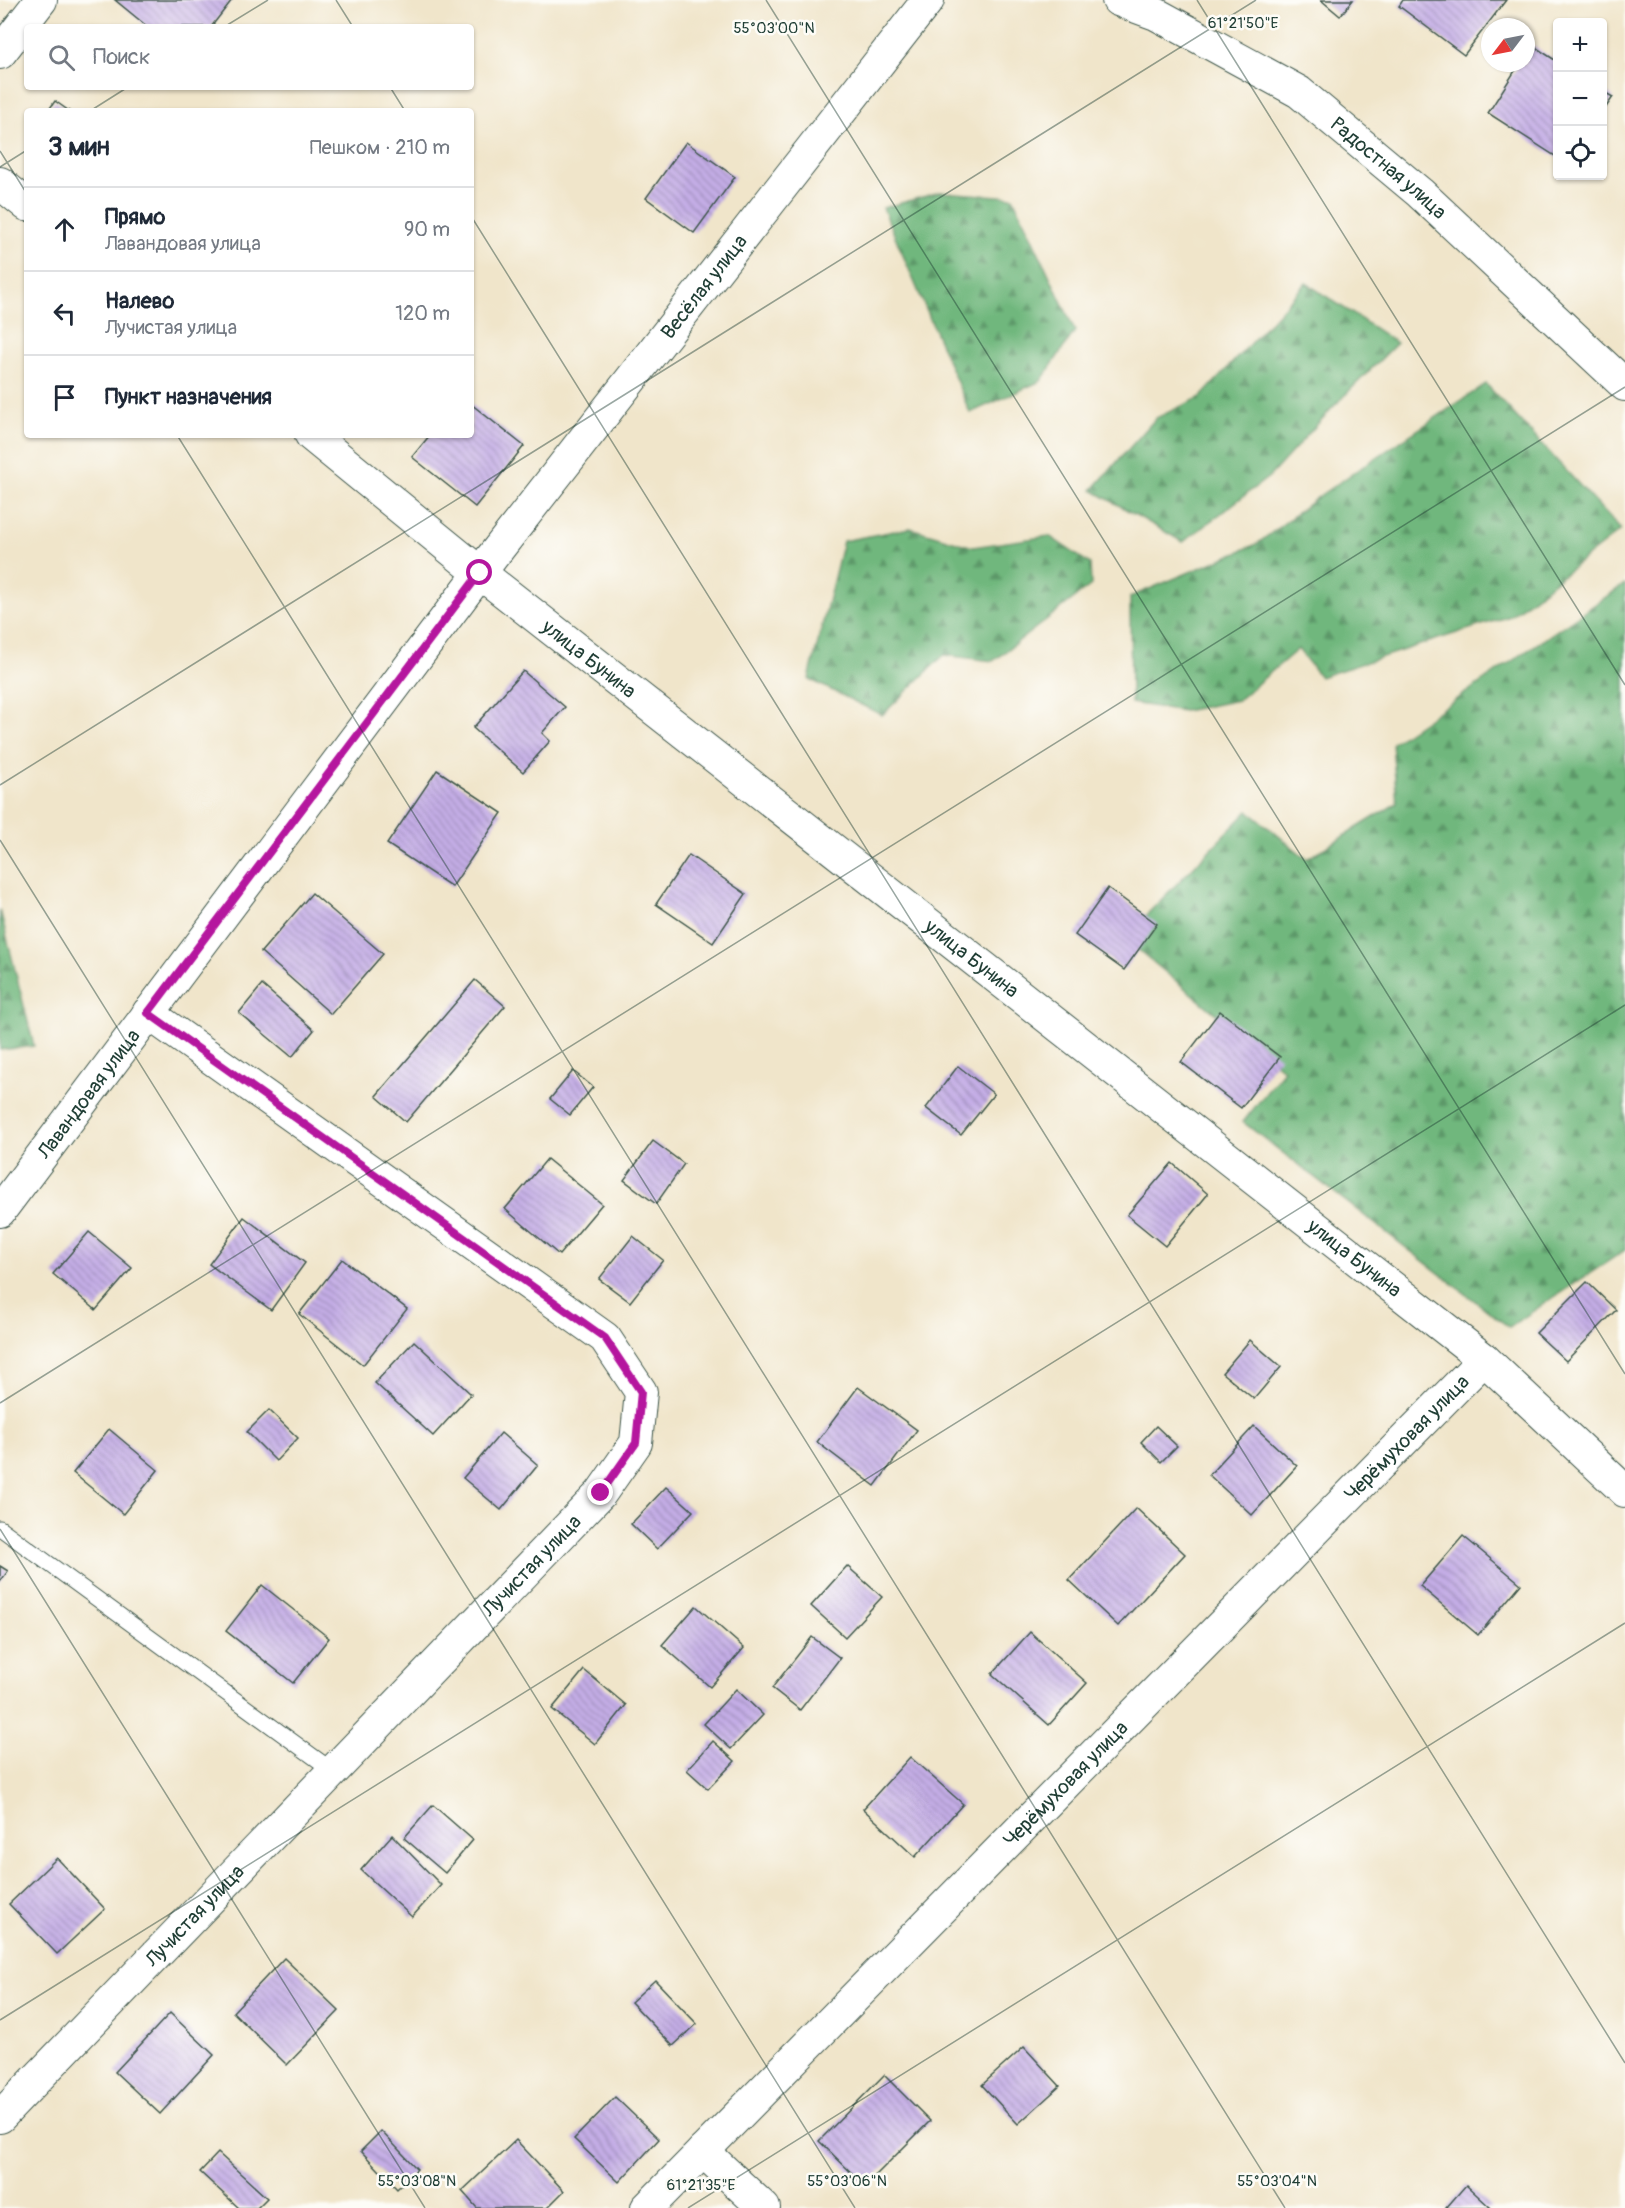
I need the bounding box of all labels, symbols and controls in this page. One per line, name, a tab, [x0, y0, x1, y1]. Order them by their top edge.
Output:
text: 61°21'50"E	[1208, 14, 1279, 33]
north arrow	[1481, 18, 1535, 72]
map controls	[1553, 18, 1607, 180]
button: +	[1553, 18, 1607, 72]
text: 55°03'00"N	[733, 19, 815, 38]
search box	[24, 24, 474, 90]
icon: search	[45, 41, 78, 74]
text: Поиск	[93, 43, 150, 71]
button: −	[1553, 72, 1607, 126]
street label: Радостная улица	[1326, 111, 1452, 224]
button: locate	[1553, 126, 1607, 180]
text: 3 мин	[48, 131, 110, 163]
text: Пешком · 210 m	[310, 135, 450, 160]
text: Прямо	[105, 203, 165, 231]
icon: ahead	[48, 213, 81, 246]
text: 90 m	[404, 217, 450, 242]
street label: Весёлая улица	[655, 229, 752, 344]
text: Лавандовая улица	[105, 231, 261, 256]
text: Налево	[105, 287, 174, 315]
icon: left	[48, 297, 81, 330]
text: 120 m	[395, 301, 450, 326]
text: Лучистая улица	[105, 315, 237, 340]
icon: arrive	[48, 381, 81, 414]
text: Пункт назначения	[105, 383, 272, 411]
route start	[466, 559, 492, 585]
street label: улица Бунина	[536, 613, 641, 703]
street label: улица Бунина	[919, 913, 1024, 1003]
street label: Лавандовая улица	[31, 1024, 145, 1164]
street label: улица Бунина	[1302, 1212, 1407, 1302]
street label: Черёмуховая улица	[1339, 1369, 1474, 1506]
route end	[587, 1479, 613, 1505]
street label: Лучистая улица	[476, 1509, 586, 1622]
street label: Черёмуховая улица	[998, 1715, 1133, 1852]
street label: Лучистая улица	[139, 1859, 249, 1972]
text: 55°03'08"N	[378, 2172, 456, 2191]
text: 55°03'06"N	[807, 2172, 887, 2191]
text: 55°03'04"N	[1237, 2172, 1317, 2191]
text: 61°21'35"E	[667, 2176, 736, 2195]

